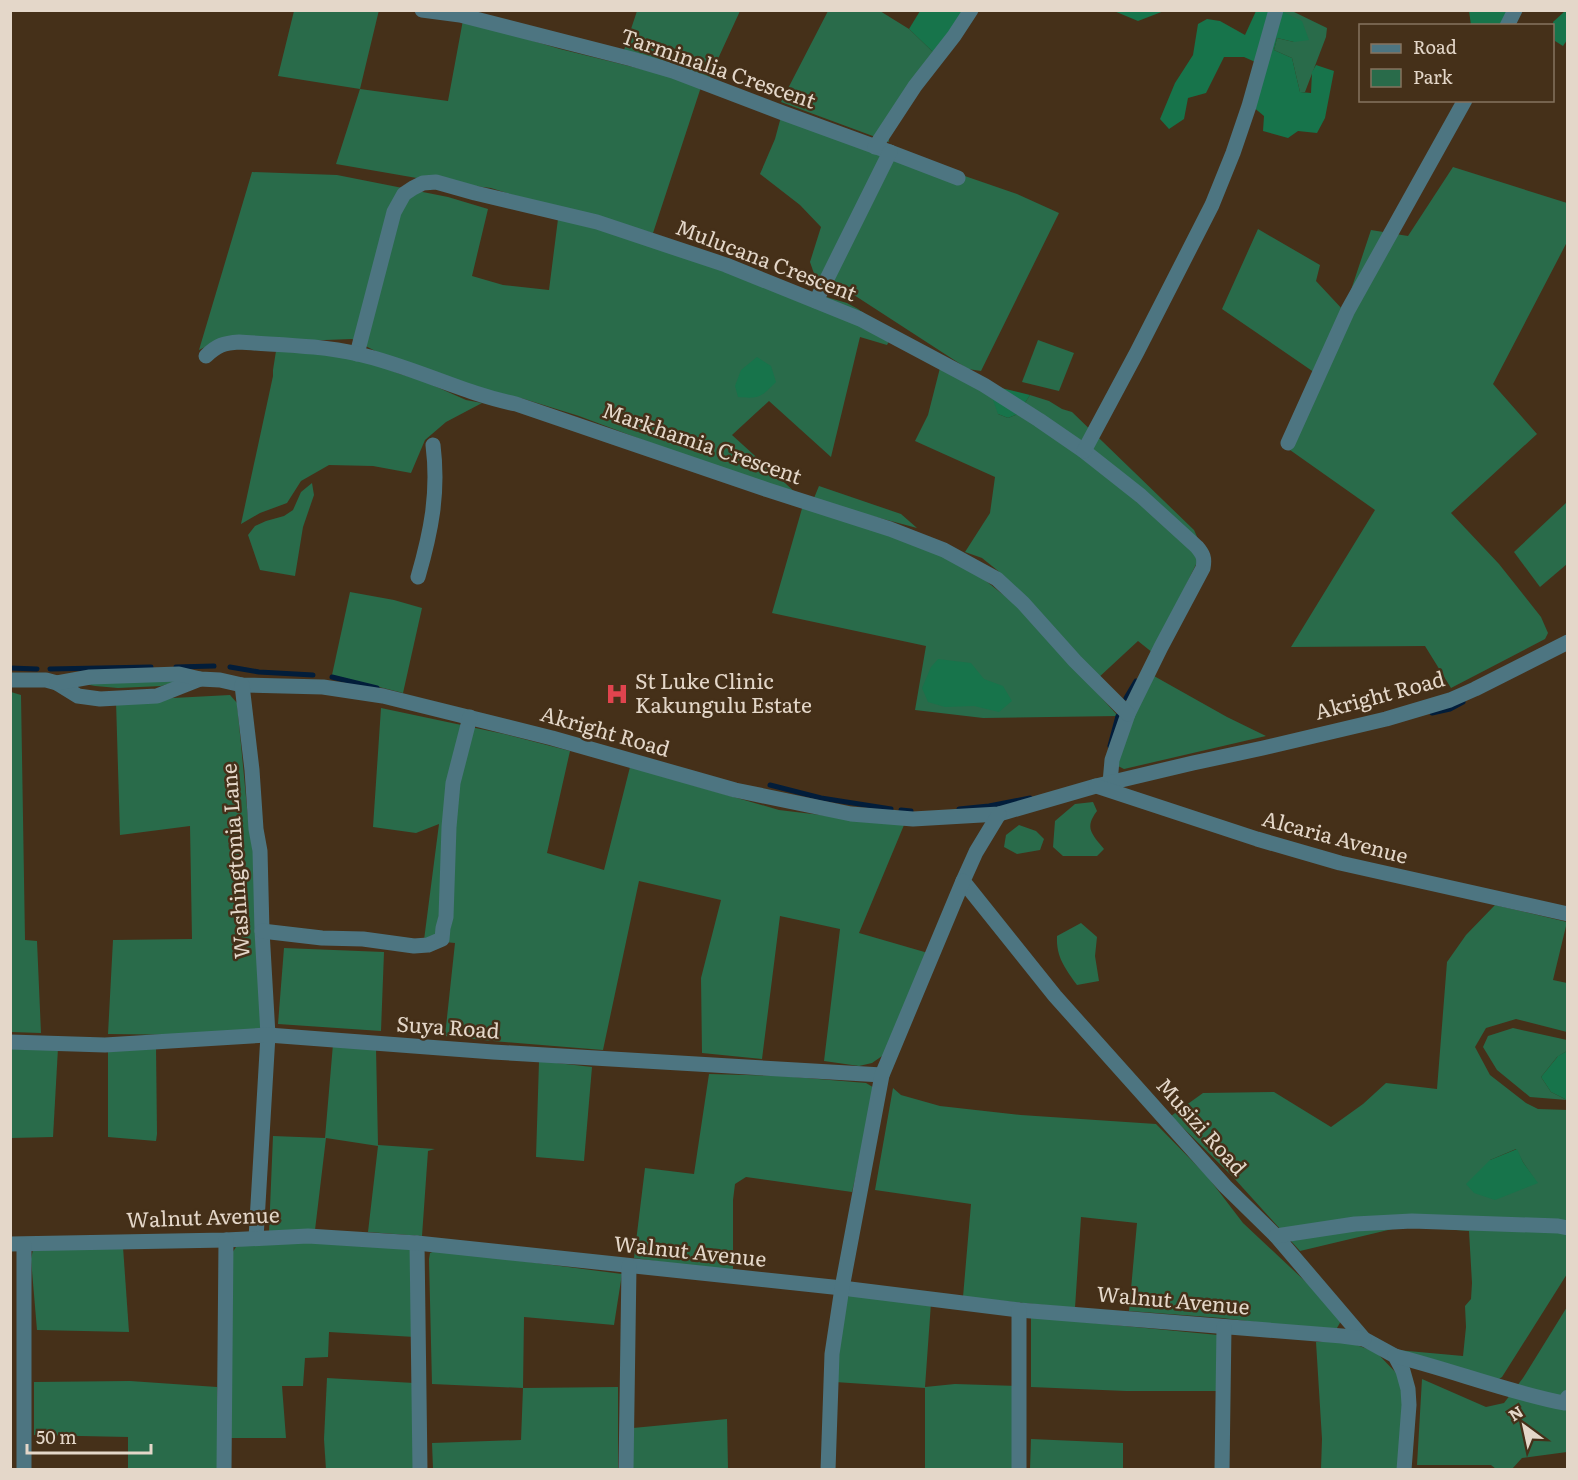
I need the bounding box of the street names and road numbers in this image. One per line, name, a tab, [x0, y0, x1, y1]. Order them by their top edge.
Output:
street label: Tarminalia Crescent	[617, 19, 821, 115]
street label: Mulucana Crescent	[672, 210, 862, 308]
street label: Markhamia Crescent	[599, 393, 807, 491]
street label: Akright Road	[1311, 661, 1448, 726]
street label: Akright Road	[537, 696, 674, 763]
street label: Washingtonia Lane	[211, 762, 256, 960]
street label: Alcaria Avenue	[1259, 801, 1412, 870]
street label: Suya Road	[396, 1006, 501, 1045]
street label: Musizi Road	[1150, 1070, 1255, 1181]
street label: Walnut Avenue	[126, 1197, 280, 1234]
street label: Walnut Avenue	[612, 1226, 768, 1273]
street label: Walnut Avenue	[1095, 1276, 1251, 1321]

